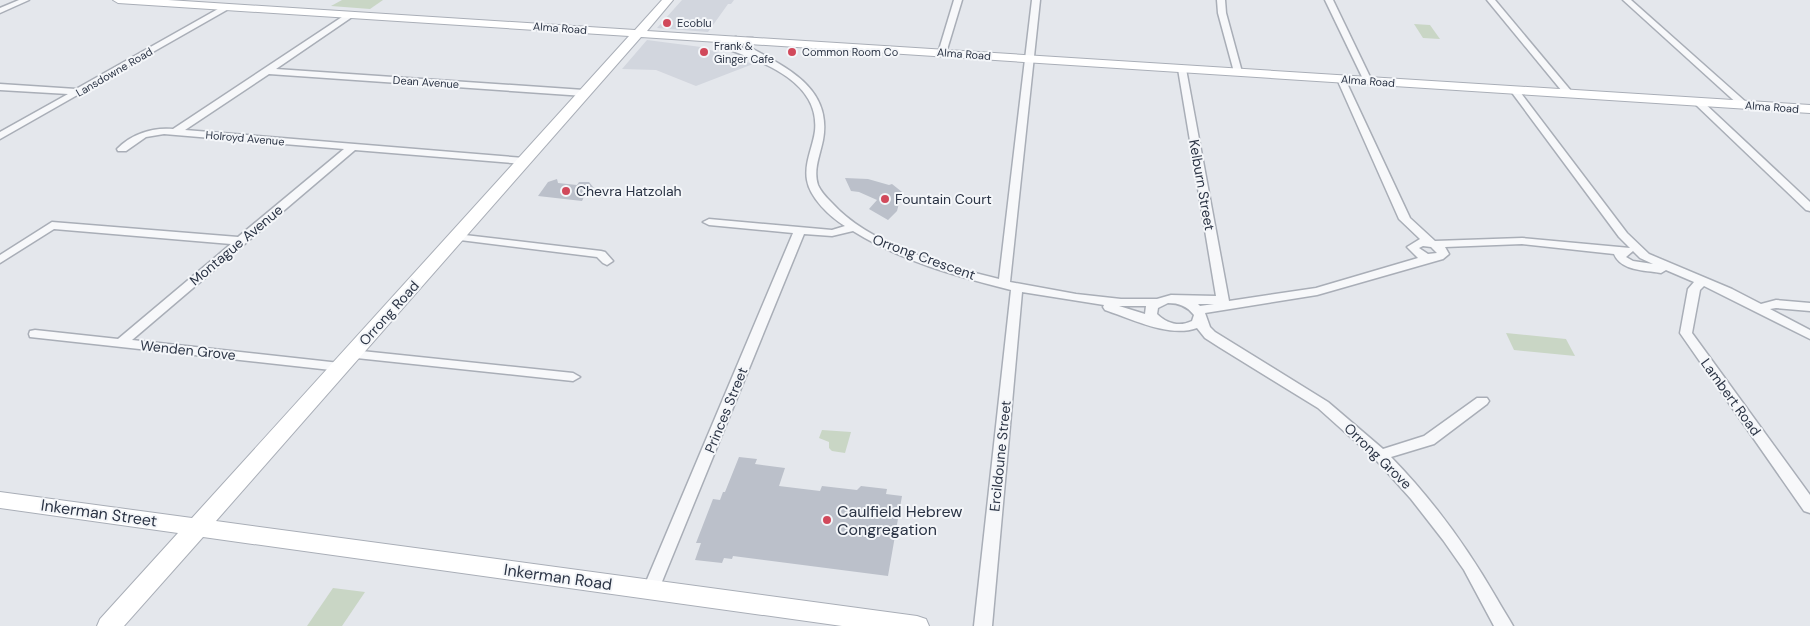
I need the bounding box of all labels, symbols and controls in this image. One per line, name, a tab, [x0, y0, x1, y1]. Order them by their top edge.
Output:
place label: Ecoblu	[677, 16, 712, 30]
marker: Ecoblu	[661, 17, 673, 29]
street label: Alma Road	[533, 19, 588, 37]
place label: Frank & Ginger Cafe	[714, 39, 774, 66]
street label: Lansdowne Road	[73, 44, 155, 100]
place label: Common Room Co	[802, 45, 898, 59]
street label: Alma Road	[937, 45, 992, 63]
marker: Frank & Ginger Cafe	[698, 46, 710, 58]
marker: Common Room Co	[786, 46, 798, 58]
street label: Alma Road	[1341, 72, 1396, 90]
street label: Dean Avenue	[392, 73, 460, 91]
street label: Alma Road	[1745, 98, 1800, 116]
street label: Holroyd Avenue	[205, 128, 285, 148]
street label: Kelburn Street	[1185, 138, 1219, 232]
place label: Chevra Hatzolah	[576, 182, 682, 200]
marker: Chevra Hatzolah	[560, 185, 572, 197]
place label: Fountain Court	[895, 190, 992, 208]
marker: Fountain Court	[879, 193, 891, 205]
street label: Montague Avenue	[186, 201, 286, 289]
street label: Orrong Crescent	[870, 230, 978, 284]
street label: Orrong Road	[355, 277, 423, 349]
street label: Wenden Grove	[139, 336, 237, 364]
street label: Lambert Road	[1697, 355, 1765, 439]
street label: Princes Street	[701, 364, 751, 456]
street label: Ercildoune Street	[985, 399, 1015, 513]
street label: Orrong Grove	[1340, 419, 1416, 493]
street label: Inkerman Street	[40, 494, 158, 532]
place label: Caulfield Hebrew Congregation	[837, 501, 962, 540]
marker: Caulfield Hebrew Congregation	[821, 514, 833, 526]
street label: Inkerman Road	[503, 559, 613, 595]

